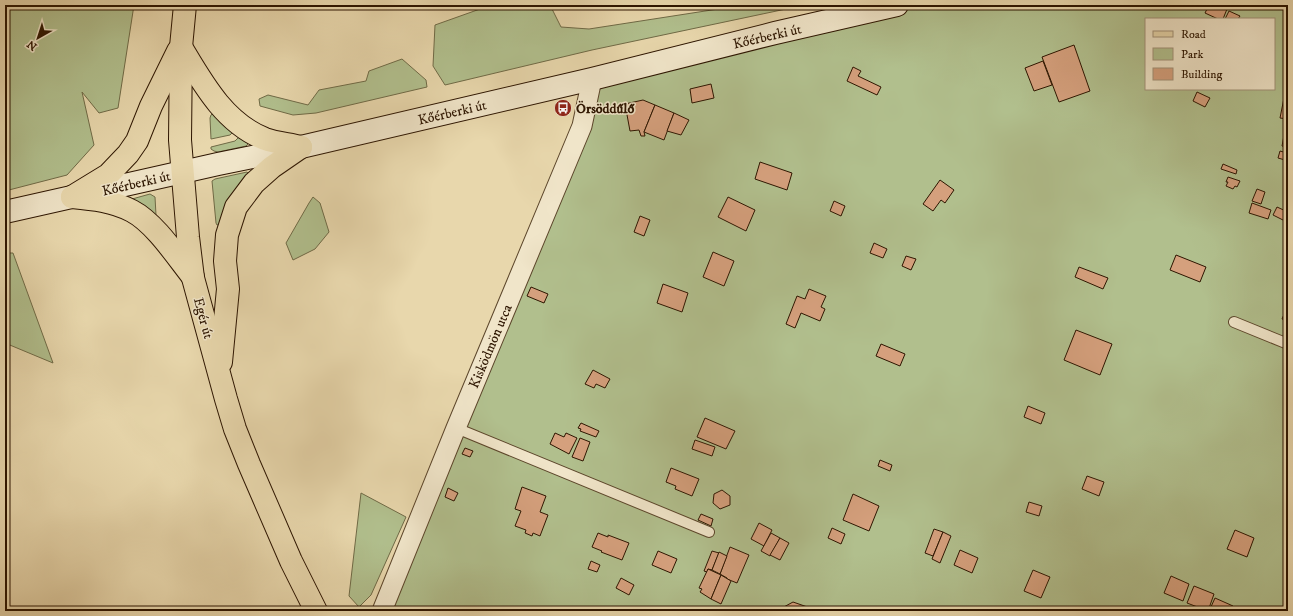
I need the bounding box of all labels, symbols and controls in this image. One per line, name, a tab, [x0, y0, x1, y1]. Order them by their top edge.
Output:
north arrow	[18, 18, 58, 58]
legend	[1145, 18, 1275, 90]
street label: Kőérberki út	[731, 20, 804, 54]
text: Road	[1181, 27, 1206, 42]
text: N	[24, 37, 40, 53]
text: Park	[1181, 47, 1203, 62]
text: Building	[1181, 67, 1222, 82]
street label: Kőérberki út	[416, 96, 489, 130]
bus stop icon: Örsöddűlő	[553, 98, 573, 118]
place label: Örsöddűlő	[576, 100, 636, 118]
street label: Kőérberki út	[100, 167, 173, 201]
street label: Egér út	[189, 296, 217, 341]
street label: Kisködmön utca	[465, 302, 517, 391]

